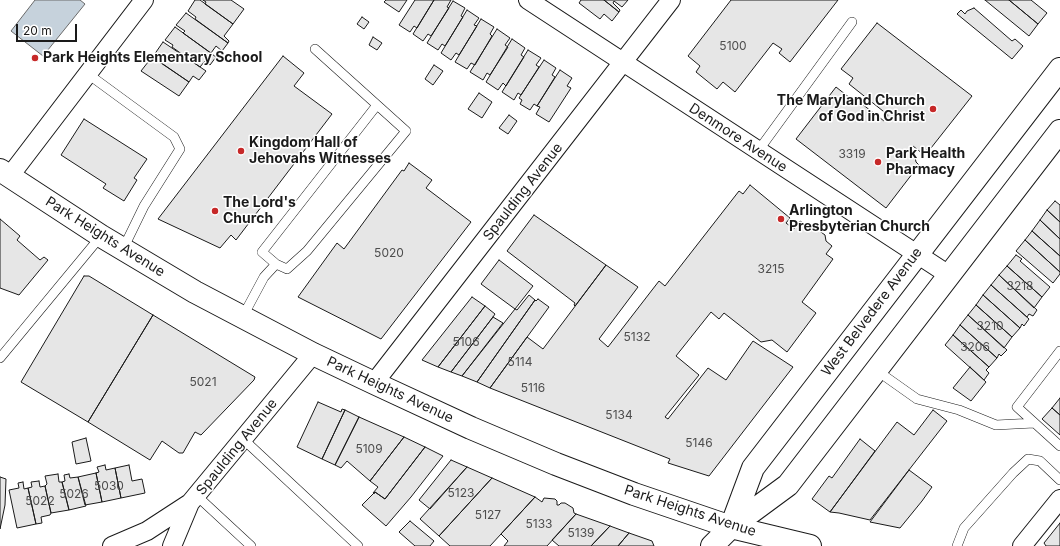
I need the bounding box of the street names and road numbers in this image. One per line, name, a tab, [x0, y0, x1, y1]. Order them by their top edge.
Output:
street label: Denmore Avenue	[686, 100, 790, 176]
street label: Spaulding Avenue	[480, 140, 566, 244]
street label: Park Heights Avenue	[42, 193, 168, 281]
street label: West Belvedere Avenue	[818, 244, 926, 380]
street label: Park Heights Avenue	[324, 353, 456, 427]
street label: Spaulding Avenue	[193, 395, 281, 499]
street label: Park Heights Avenue	[622, 482, 758, 540]

